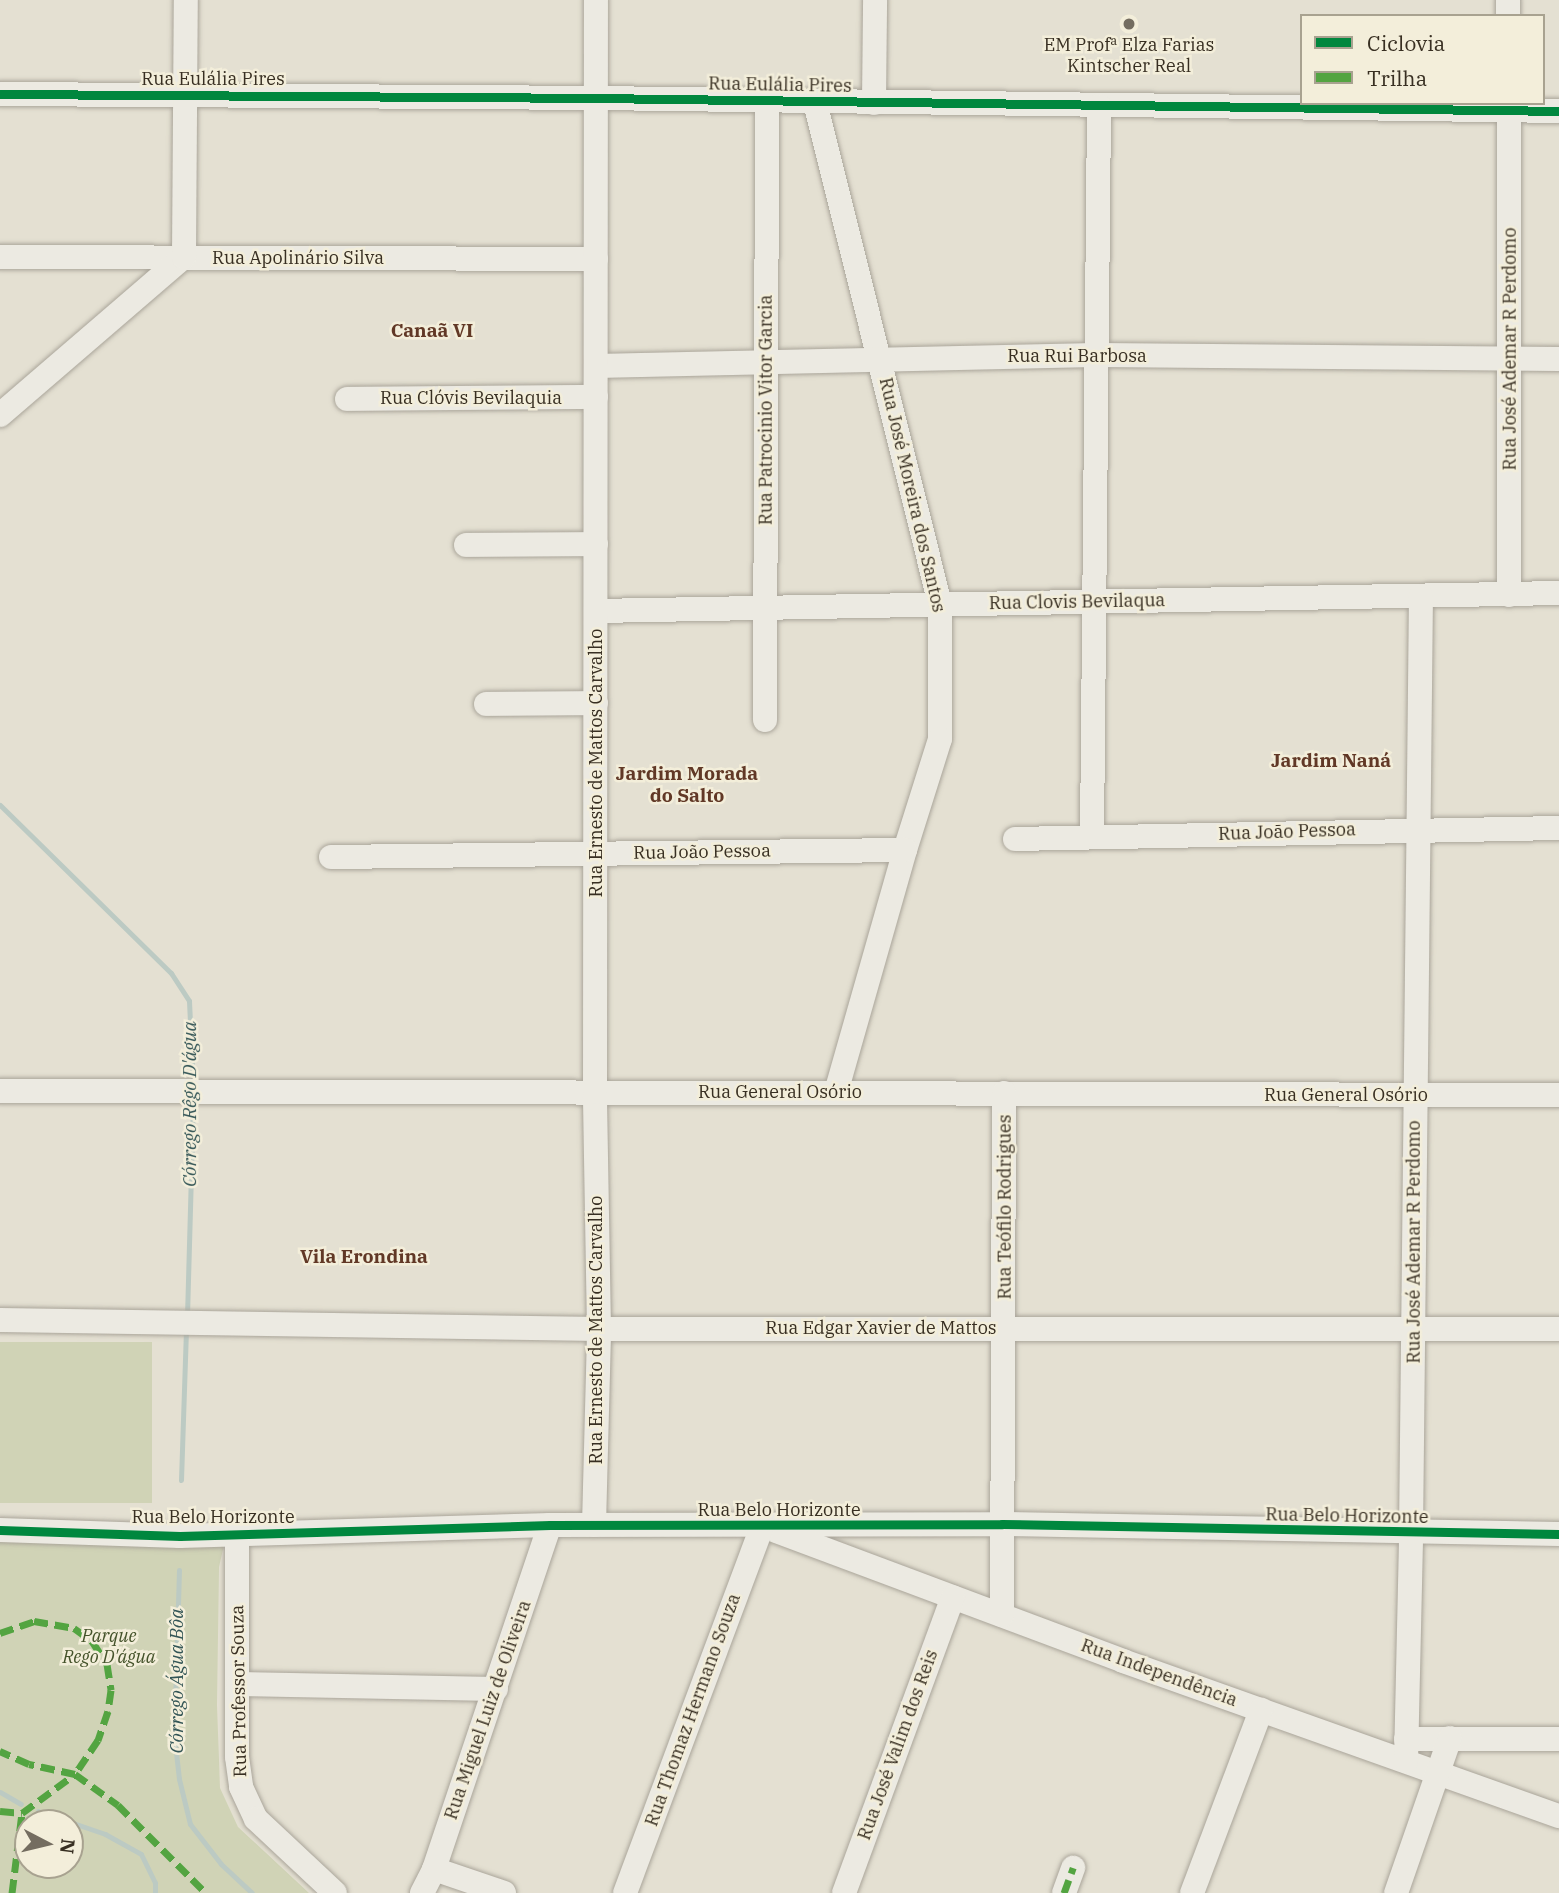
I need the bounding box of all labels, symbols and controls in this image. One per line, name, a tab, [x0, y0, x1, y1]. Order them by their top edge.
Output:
legend	[1300, 14, 1545, 105]
marker: EM Profª Elza Farias Kintscher Real	[1121, 16, 1137, 32]
text: Ciclovia	[1367, 29, 1445, 57]
place label: EM Profª Elza Farias Kintscher Real	[1044, 35, 1214, 78]
text: Trilha	[1367, 64, 1427, 92]
street label: Rua Eulália Pires	[141, 68, 285, 90]
street label: Rua Eulália Pires	[708, 73, 852, 97]
street label: Rua José Ademar R Perdomo	[1499, 227, 1521, 471]
street label: Rua Apolinário Silva	[212, 247, 384, 269]
street label: Rua Patrocinio Vitor Garcia	[755, 295, 777, 525]
district label: Canaã VI	[391, 320, 473, 342]
street label: Rua Rui Barbosa	[1007, 345, 1147, 367]
street label: Rua José Moreira dos Santos	[874, 375, 950, 615]
street label: Rua Clóvis Bevilaquia	[380, 387, 562, 409]
street label: Rua Clovis Bevilaqua	[989, 590, 1165, 614]
street label: Rua Ernesto de Mattos Carvalho	[585, 629, 607, 897]
district label: Jardim Naná	[1271, 750, 1391, 772]
district label: Jardim Morada do Salto	[616, 763, 758, 807]
street label: Rua João Pessoa	[1218, 819, 1356, 845]
street label: Rua João Pessoa	[633, 840, 771, 864]
water label: Córrego Rêgo D'água	[179, 1021, 201, 1187]
street label: Rua General Osório	[698, 1081, 862, 1103]
street label: Rua General Osório	[1264, 1084, 1428, 1106]
street label: Rua Teófilo Rodrigues	[994, 1114, 1016, 1300]
street label: Rua José Ademar R Perdomo	[1403, 1120, 1425, 1364]
street label: Rua Ernesto de Mattos Carvalho	[585, 1196, 607, 1464]
district label: Vila Erondina	[300, 1246, 428, 1268]
street label: Rua Edgar Xavier de Mattos	[765, 1317, 997, 1339]
street label: Rua Belo Horizonte	[697, 1499, 861, 1521]
street label: Rua Belo Horizonte	[1265, 1504, 1429, 1528]
street label: Rua Belo Horizonte	[131, 1506, 295, 1528]
street label: Rua Thomaz Hermano Souza	[641, 1591, 745, 1829]
street label: Rua Miguel Luiz de Oliveira	[440, 1597, 536, 1823]
street label: Rua Professor Souza	[227, 1605, 251, 1777]
water label: Córrego Água Bôa	[166, 1608, 188, 1754]
park label: Parque Rego D'água	[62, 1626, 156, 1668]
street label: Rua Independência	[1078, 1635, 1240, 1711]
street label: Rua José Valim dos Reis	[853, 1647, 943, 1843]
north arrow	[14, 1809, 84, 1879]
text: N	[55, 1837, 81, 1855]

